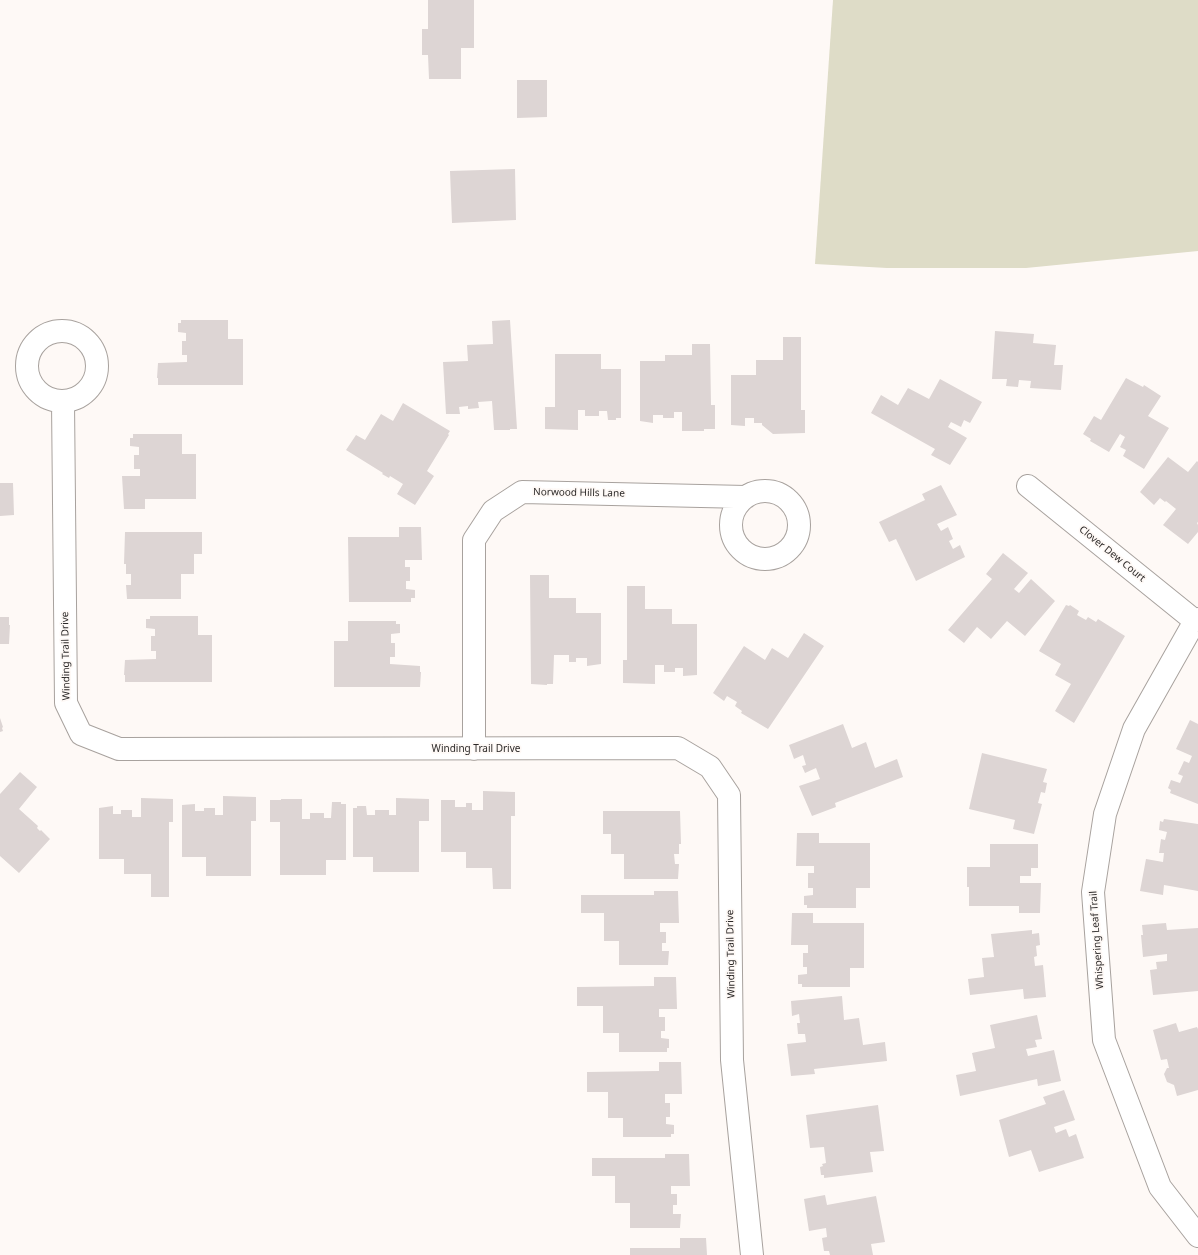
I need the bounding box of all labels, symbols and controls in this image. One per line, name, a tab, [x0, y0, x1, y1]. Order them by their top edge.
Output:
street label: Norwood Hills Lane	[533, 486, 625, 500]
street label: Clover Dew Court	[1076, 524, 1148, 584]
street label: Winding Trail Drive	[59, 611, 73, 701]
street label: Winding Trail Drive	[432, 743, 520, 755]
street label: Whispering Leaf Trail	[1088, 890, 1106, 990]
street label: Winding Trail Drive	[724, 909, 738, 999]

